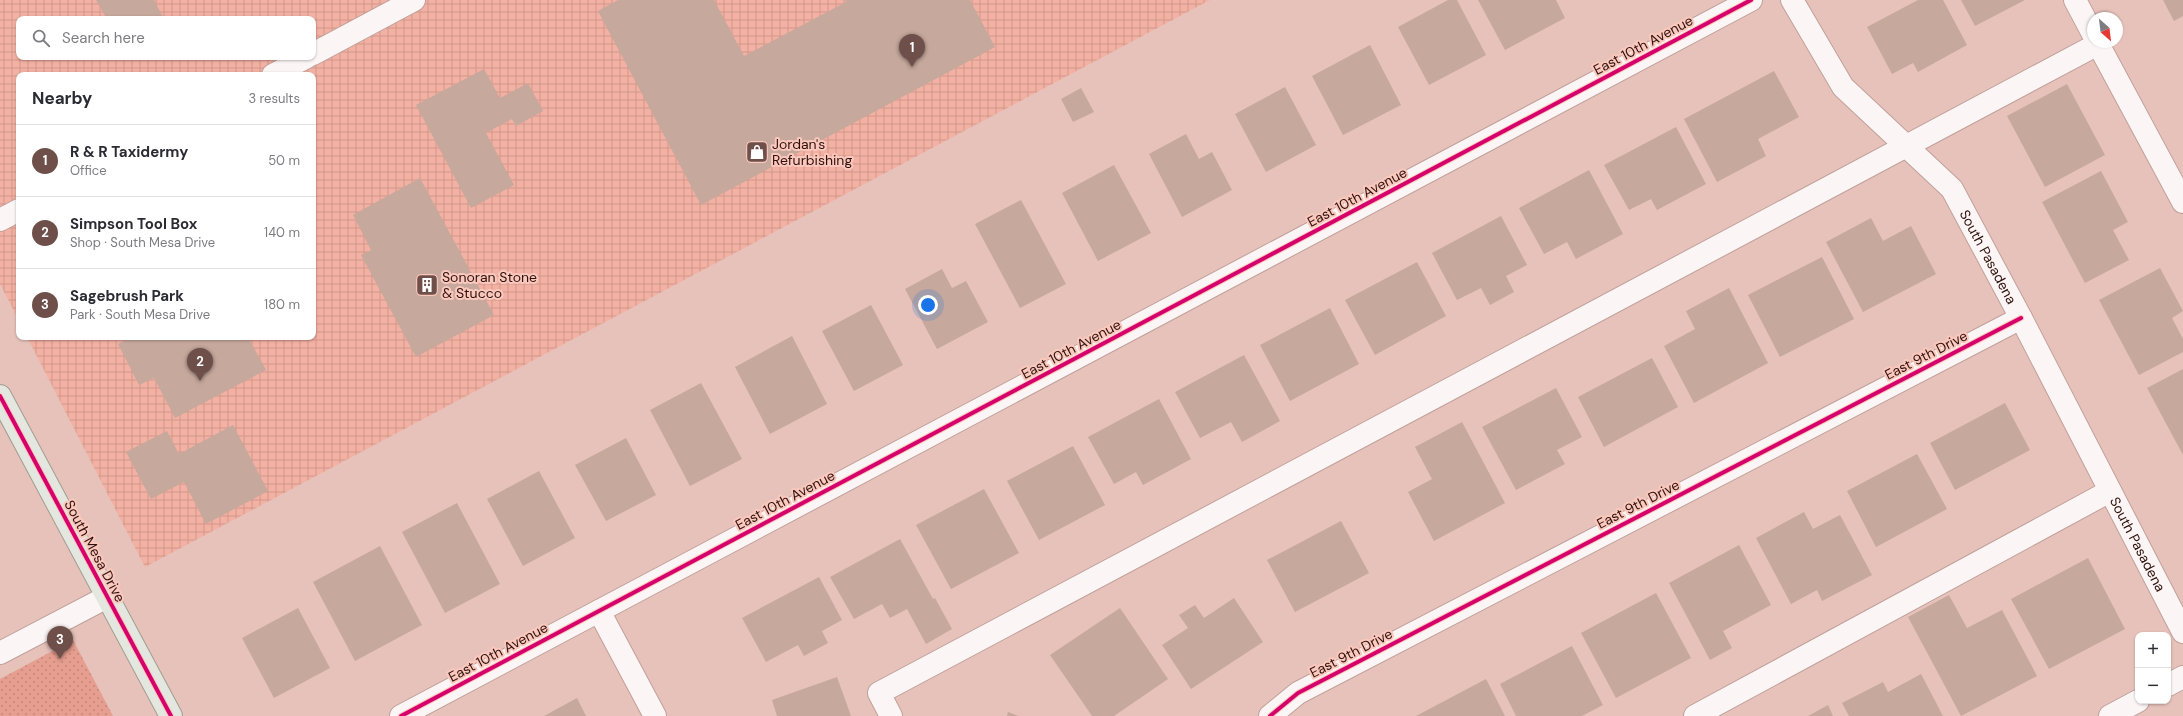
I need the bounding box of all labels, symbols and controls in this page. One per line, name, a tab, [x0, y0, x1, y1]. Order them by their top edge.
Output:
street label: East 10th Avenue	[1590, 11, 1696, 79]
north arrow	[2087, 12, 2123, 48]
search box	[16, 16, 316, 60]
icon: search	[30, 27, 52, 49]
text: Search here	[62, 28, 145, 48]
pin: 1	[899, 34, 925, 67]
text: Nearby	[32, 87, 92, 109]
text: 3 results	[248, 90, 300, 107]
place label: Jordan's Refurbishing	[772, 135, 852, 169]
shop icon: Jordan's Refurbishing	[744, 139, 770, 165]
text: R & R Taxidermy	[70, 142, 188, 162]
text: 1	[43, 152, 47, 169]
text: 50 m	[268, 152, 300, 169]
text: Office	[70, 162, 107, 179]
street label: East 10th Avenue	[1304, 163, 1410, 231]
street label: South Pasadena	[1956, 207, 2021, 307]
text: Simpson Tool Box	[70, 214, 197, 234]
text: 2	[41, 224, 49, 241]
text: 140 m	[264, 224, 300, 241]
text: Shop · South Mesa Drive	[70, 234, 215, 251]
place label: Sonoran Stone & Stucco	[442, 268, 537, 302]
building icon: Sonoran Stone & Stucco	[414, 272, 440, 298]
text: Sagebrush Park	[70, 286, 184, 306]
your location	[918, 295, 938, 315]
text: 3	[41, 296, 49, 313]
text: 180 m	[264, 296, 300, 313]
text: Park · South Mesa Drive	[70, 306, 210, 323]
street label: East 10th Avenue	[1018, 315, 1124, 383]
street label: East 9th Drive	[1882, 326, 1971, 384]
pin: 2	[187, 348, 213, 381]
street label: East 10th Avenue	[732, 466, 838, 534]
street label: East 9th Drive	[1594, 475, 1683, 533]
street label: South Pasadena	[2106, 494, 2170, 595]
street label: South Mesa Drive	[61, 497, 129, 605]
street label: East 10th Avenue	[445, 618, 551, 686]
street label: East 9th Drive	[1307, 624, 1396, 682]
pin: 3	[47, 626, 73, 659]
map controls	[2135, 632, 2171, 704]
button: +	[2135, 632, 2171, 668]
button: −	[2135, 668, 2171, 704]

